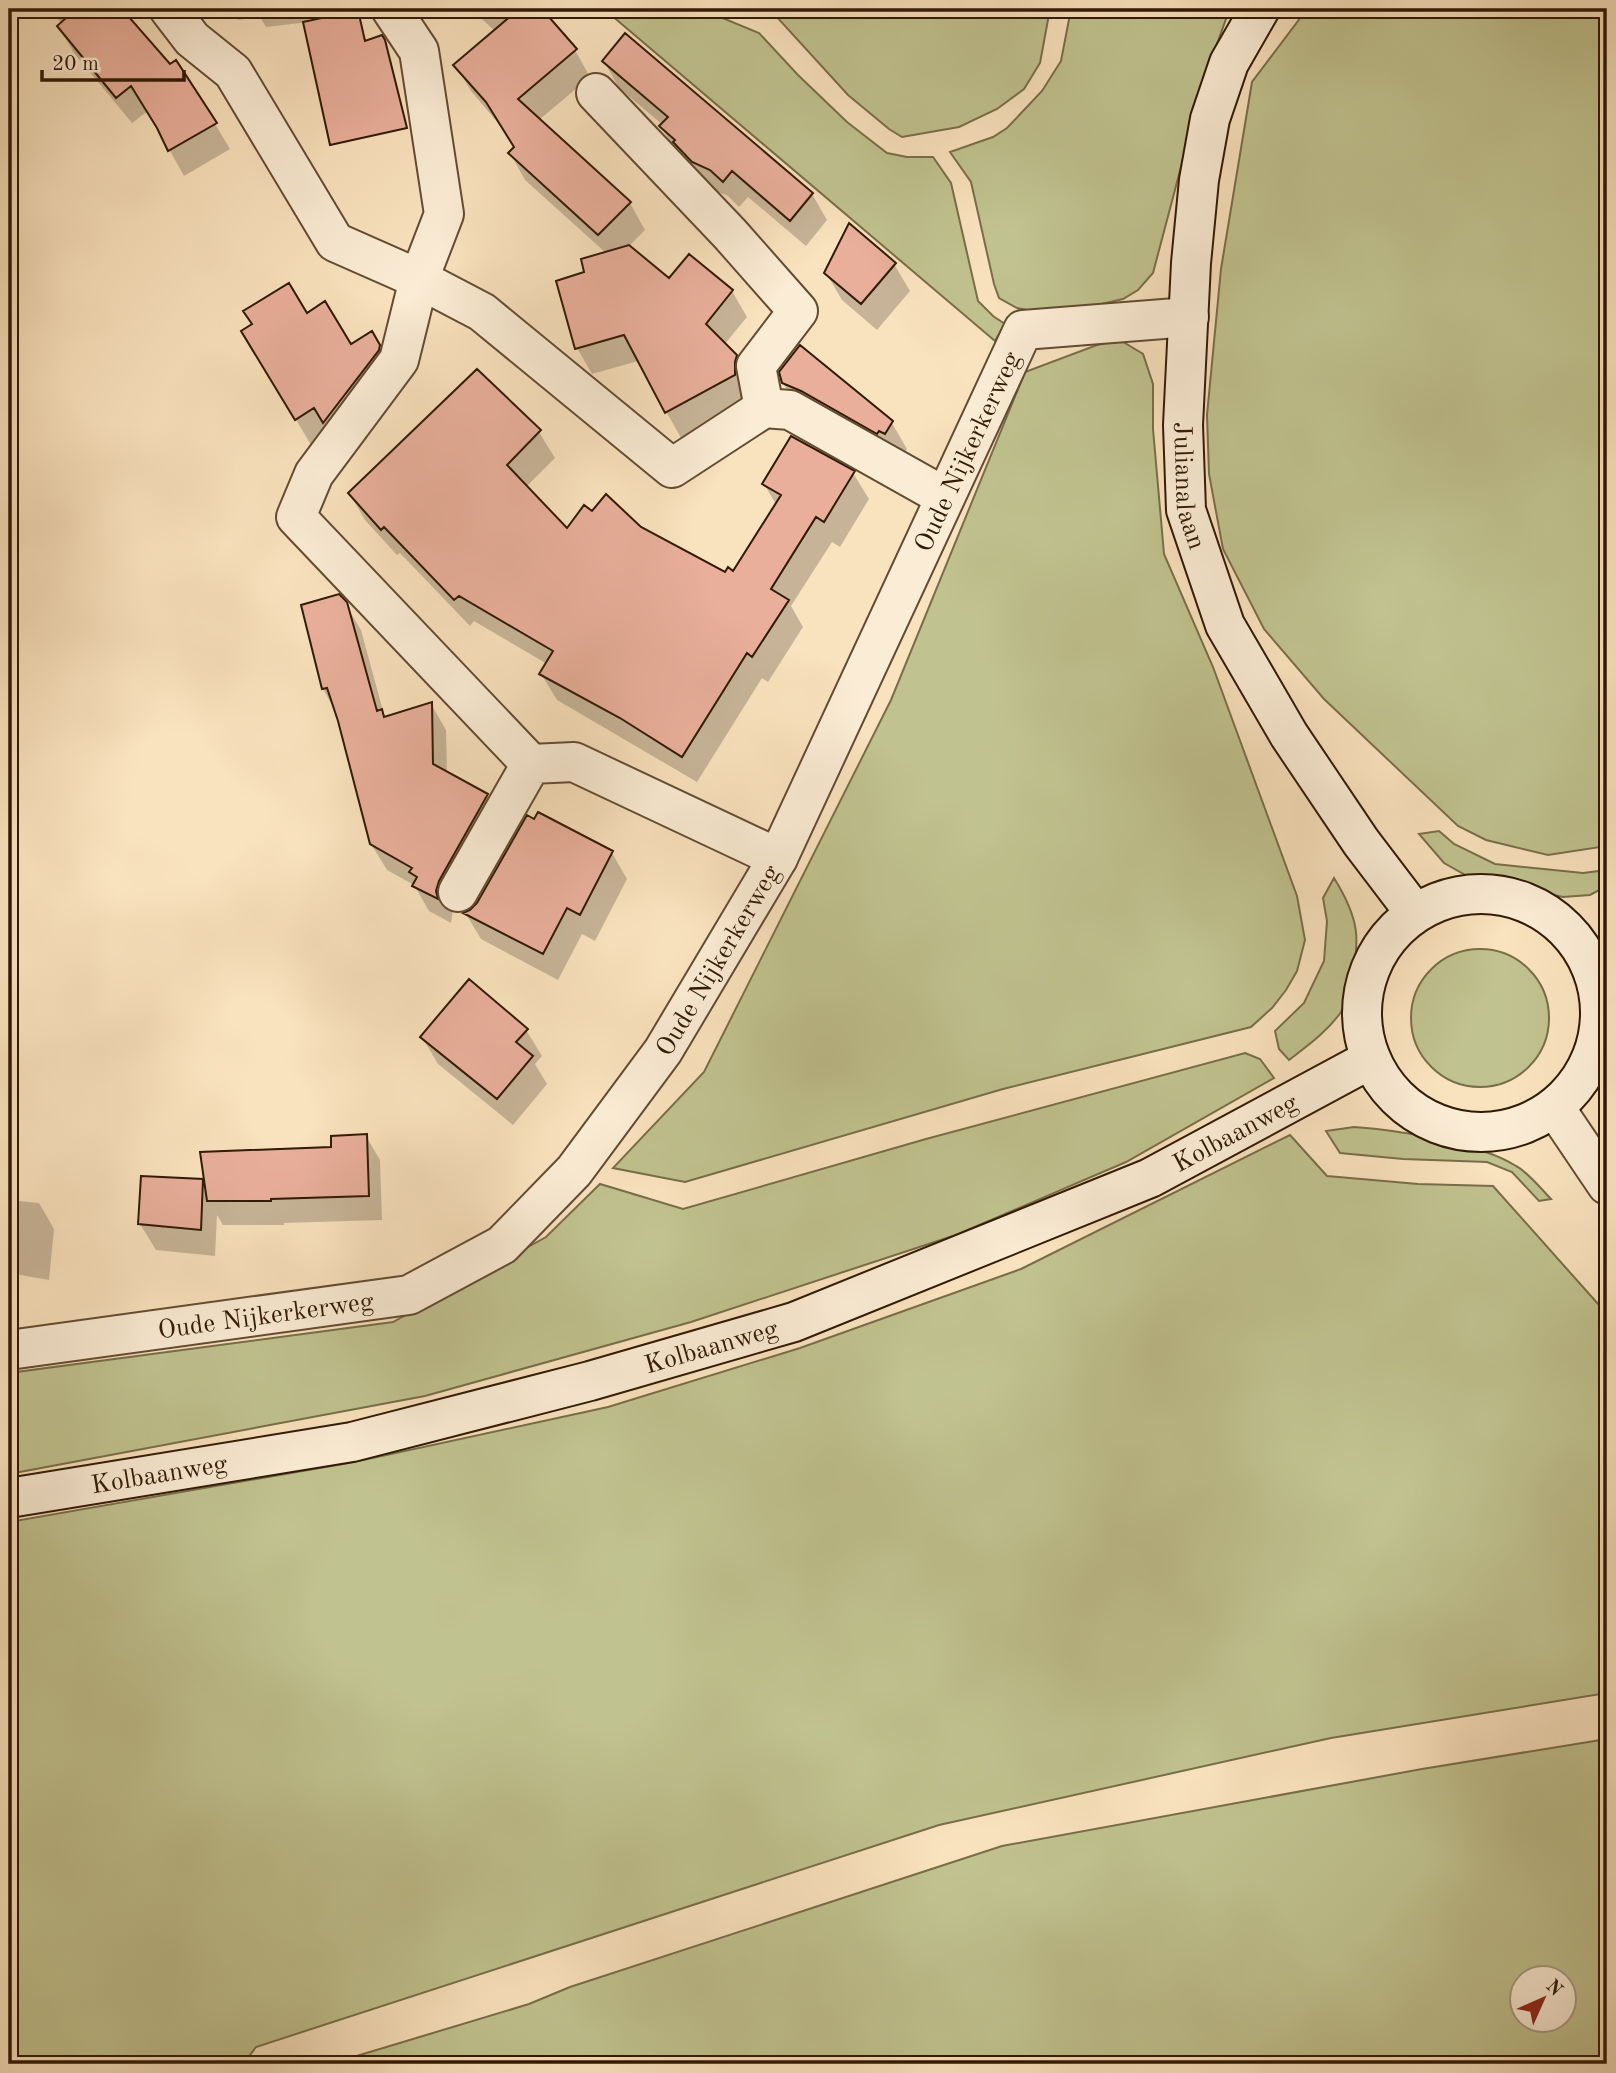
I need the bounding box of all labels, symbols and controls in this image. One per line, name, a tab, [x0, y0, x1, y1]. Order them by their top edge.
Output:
scale bar	[42, 38, 184, 82]
text: 20 m	[52, 54, 99, 75]
street label: Oude Nijkerkerweg	[911, 348, 1026, 556]
street label: Julianalaan	[1168, 421, 1209, 553]
street label: Oude Nijkerkerweg	[652, 861, 786, 1061]
street label: Kolbaanweg	[1169, 1090, 1303, 1178]
street label: Oude Nijkerkerweg	[156, 1289, 375, 1344]
street label: Kolbaanweg	[642, 1316, 781, 1380]
street label: Kolbaanweg	[89, 1452, 229, 1499]
north arrow	[1508, 1965, 1578, 2035]
text: N	[1541, 1977, 1565, 2001]

